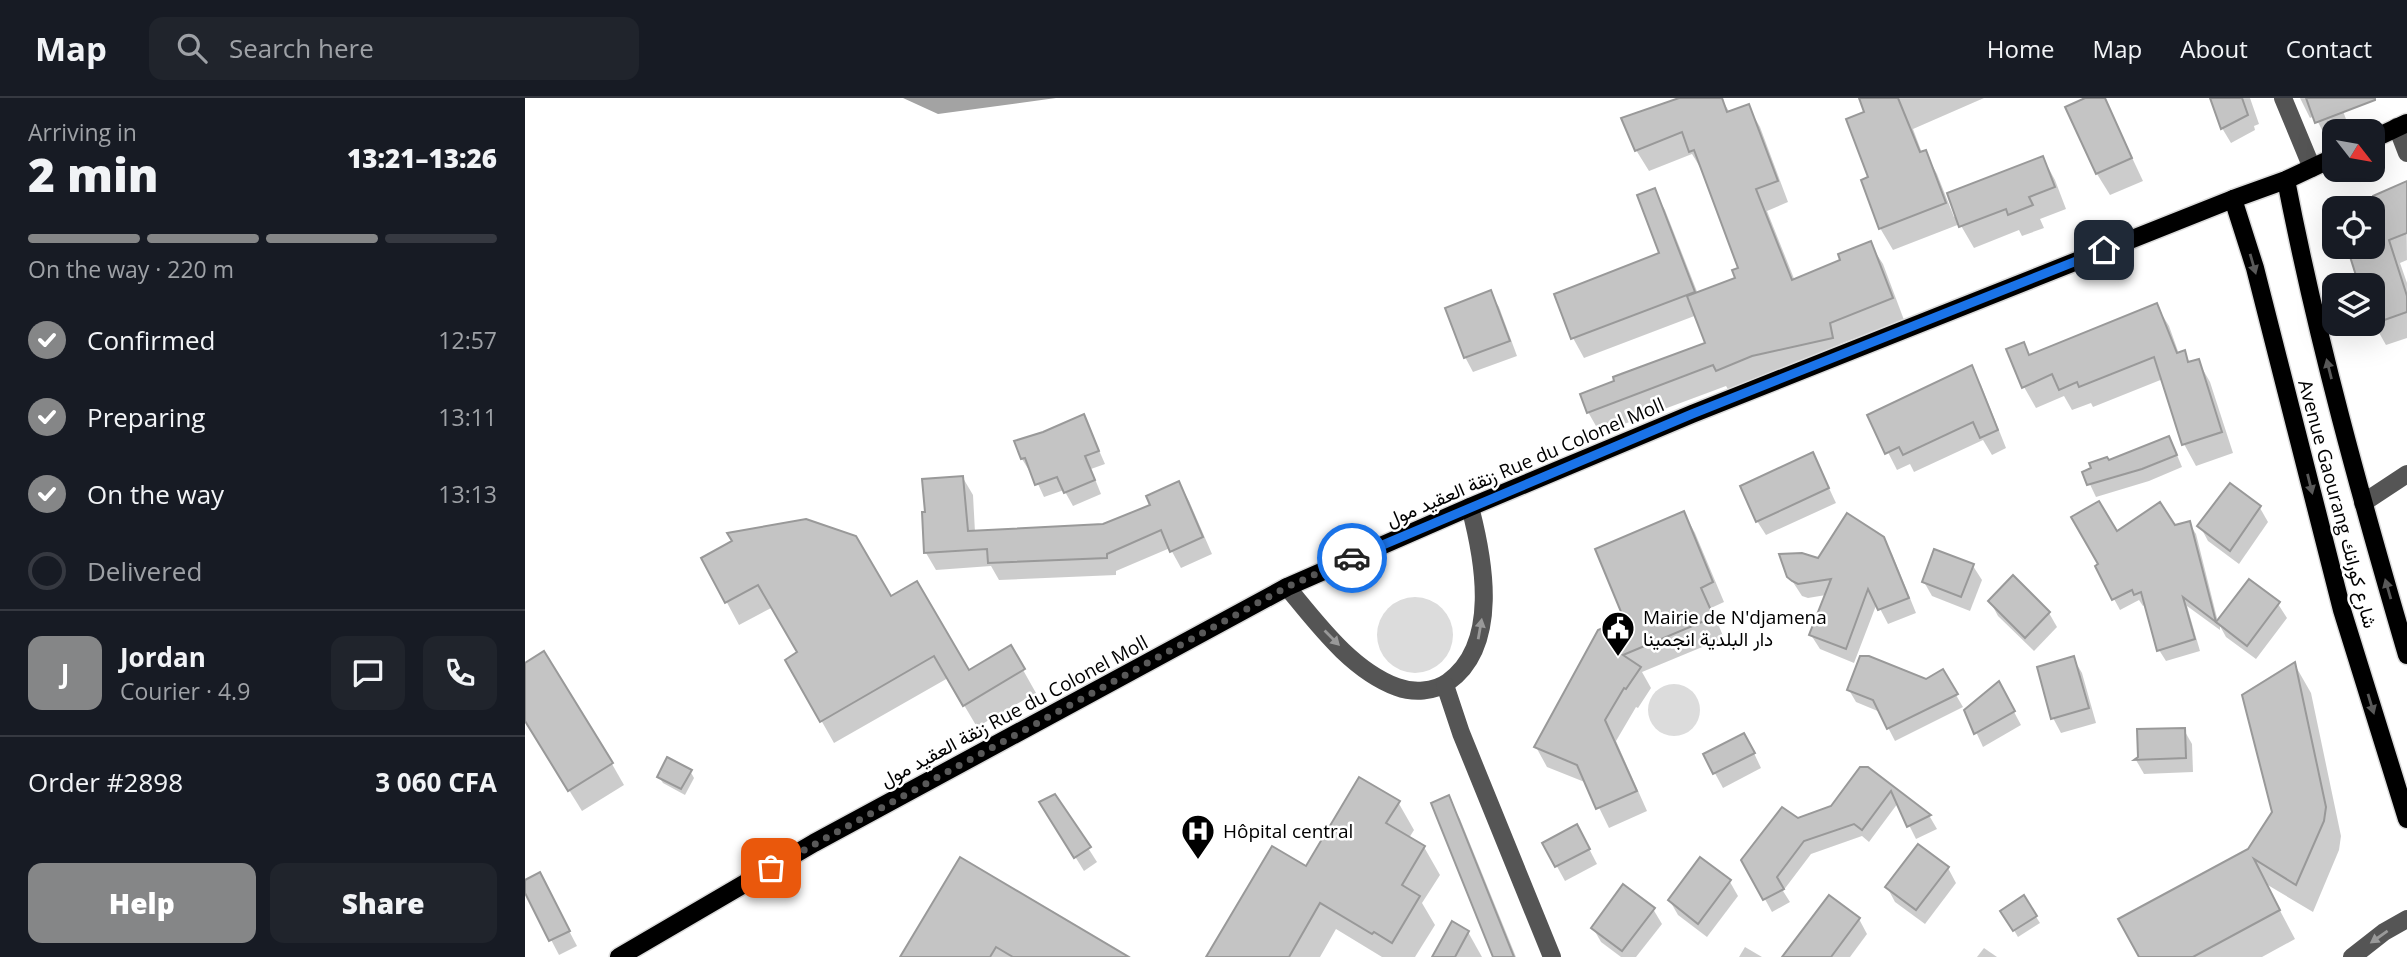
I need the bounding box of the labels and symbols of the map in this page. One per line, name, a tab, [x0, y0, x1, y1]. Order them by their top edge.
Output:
north arrow	[2322, 119, 2385, 182]
pin	[2074, 220, 2134, 280]
one-way arrow	[2249, 254, 2259, 275]
one-way arrow	[2323, 358, 2334, 380]
street label: Avenue Gaourang شارع كورانك	[2292, 377, 2384, 631]
street label: زنقة العقيد مول Rue du Colonel Moll	[1382, 391, 1668, 533]
one-way arrow	[2305, 474, 2316, 496]
courier	[1317, 523, 1387, 593]
one-way arrow	[2382, 578, 2393, 600]
place label: Mairie de N'djamena دار البلدية انجمينا	[1643, 604, 1827, 652]
public building icon: Mairie de N'djamena دار البلدية انجمينا	[1599, 609, 1637, 658]
one-way arrow	[1475, 618, 1486, 640]
street label: زنقة العقيد مول Rue du Colonel Moll	[876, 629, 1152, 793]
one-way arrow	[1324, 629, 1340, 646]
one-way arrow	[2367, 693, 2377, 714]
hospital icon: Hôpital central	[1179, 812, 1217, 861]
place label: Hôpital central	[1223, 818, 1353, 844]
pin	[741, 838, 801, 898]
one-way arrow	[2370, 930, 2388, 944]

